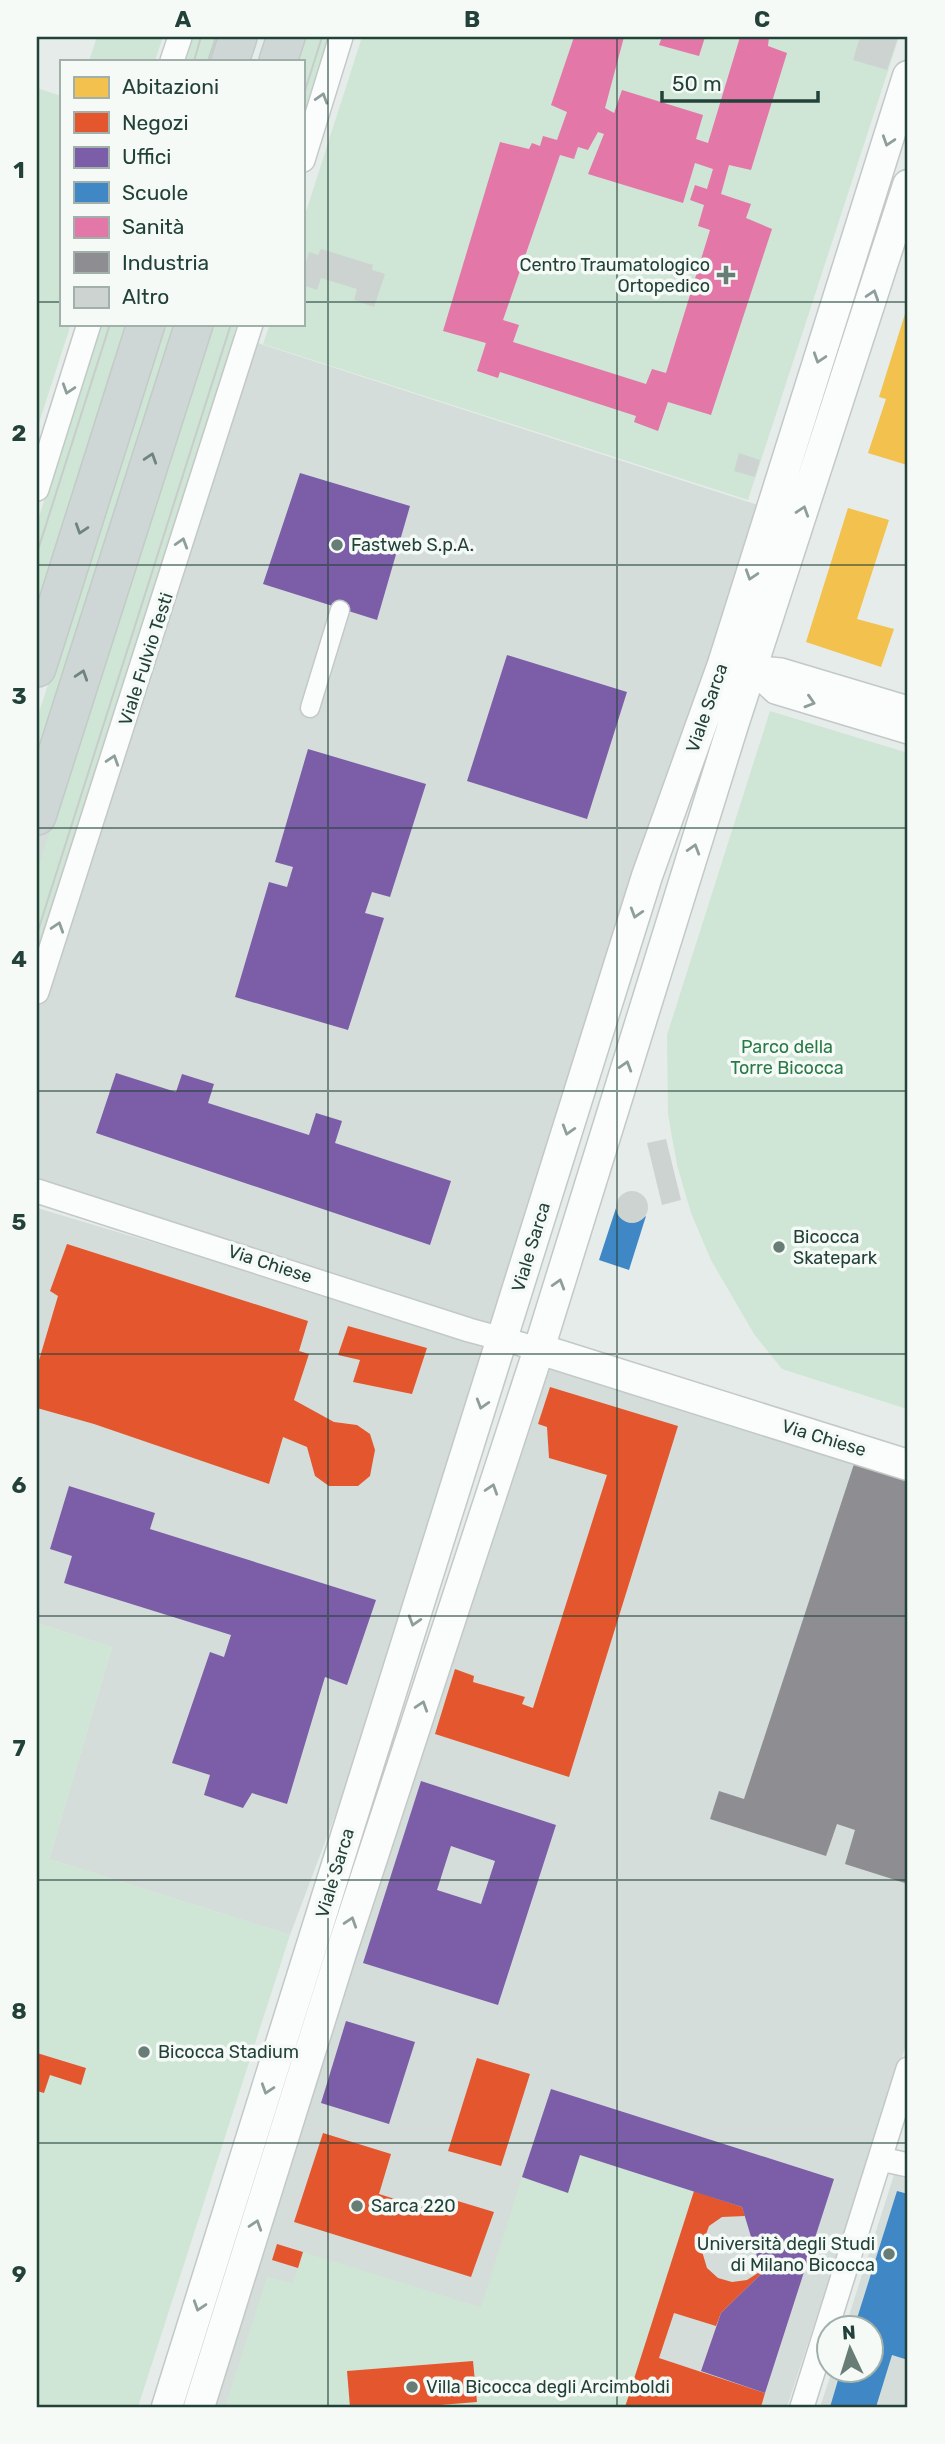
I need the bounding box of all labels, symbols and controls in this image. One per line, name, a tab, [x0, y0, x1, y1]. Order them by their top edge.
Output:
text: A	[175, 5, 192, 33]
text: B	[464, 5, 480, 33]
text: C	[754, 5, 770, 33]
legend	[60, 60, 304, 326]
scale bar	[662, 60, 817, 104]
text: 50 m	[672, 71, 722, 96]
text: Abitazioni	[122, 74, 219, 99]
one-way arrow	[314, 93, 328, 105]
text: Negozi	[122, 110, 189, 135]
one-way arrow	[881, 135, 896, 147]
text: Uffici	[122, 144, 171, 169]
text: 1	[13, 156, 25, 184]
text: Scuole	[122, 180, 188, 205]
text: Sanità	[122, 214, 184, 239]
text: Industria	[122, 250, 209, 275]
place label: Centro Traumatologico Ortopedico	[519, 254, 710, 297]
marker: Centro Traumatologico Ortopedico	[716, 265, 736, 285]
text: Altro	[122, 284, 169, 309]
one-way arrow	[865, 289, 879, 302]
one-way arrow	[813, 352, 828, 364]
one-way arrow	[62, 383, 77, 395]
text: 2	[12, 419, 26, 447]
one-way arrow	[143, 453, 157, 465]
one-way arrow	[795, 506, 809, 518]
one-way arrow	[75, 522, 89, 534]
place label: Fastweb S.p.A.	[351, 534, 474, 556]
one-way arrow	[174, 537, 189, 549]
marker: Fastweb S.p.A.	[329, 537, 345, 553]
one-way arrow	[744, 569, 759, 581]
street label: Viale Fulvio Testi	[114, 590, 178, 728]
street label: Viale Sarca	[682, 661, 732, 755]
one-way arrow	[74, 669, 88, 682]
text: 3	[11, 682, 27, 710]
one-way arrow	[803, 694, 815, 709]
one-way arrow	[105, 754, 119, 766]
one-way arrow	[686, 844, 701, 856]
one-way arrow	[630, 906, 644, 919]
one-way arrow	[50, 922, 64, 934]
text: 4	[11, 945, 27, 973]
park label: Parco della Torre Bicocca	[730, 1036, 844, 1079]
one-way arrow	[618, 1061, 633, 1073]
one-way arrow	[561, 1124, 576, 1136]
street label: Viale Sarca	[507, 1200, 555, 1294]
text: 5	[12, 1208, 27, 1236]
place label: Bicocca Skatepark	[793, 1226, 878, 1269]
marker: Bicocca Skatepark	[771, 1239, 787, 1255]
street label: Via Chiese	[225, 1240, 315, 1288]
one-way arrow	[550, 1278, 565, 1290]
one-way arrow	[476, 1398, 491, 1410]
street label: Via Chiese	[779, 1415, 869, 1461]
text: 6	[12, 1471, 27, 1499]
one-way arrow	[484, 1484, 498, 1496]
one-way arrow	[408, 1615, 423, 1627]
one-way arrow	[413, 1700, 428, 1712]
text: 7	[12, 1734, 26, 1762]
street label: Viale Sarca	[311, 1826, 359, 1920]
one-way arrow	[343, 1916, 358, 1928]
text: 8	[11, 1997, 27, 2025]
place label: Bicocca Stadium	[158, 2041, 299, 2063]
marker: Bicocca Stadium	[136, 2044, 152, 2060]
one-way arrow	[261, 2083, 276, 2095]
place label: Sarca 220	[371, 2195, 456, 2217]
marker: Sarca 220	[349, 2198, 365, 2214]
one-way arrow	[248, 2220, 262, 2232]
place label: Università degli Studi di Milano Bicocca	[697, 2233, 875, 2276]
marker: Università degli Studi di Milano Bicocca	[881, 2246, 897, 2262]
text: 9	[12, 2260, 26, 2288]
one-way arrow	[192, 2299, 207, 2311]
north arrow	[816, 2314, 886, 2384]
text: N	[841, 2321, 856, 2344]
place label: Villa Bicocca degli Arcimboldi	[426, 2376, 670, 2398]
marker: Villa Bicocca degli Arcimboldi	[404, 2379, 420, 2395]

